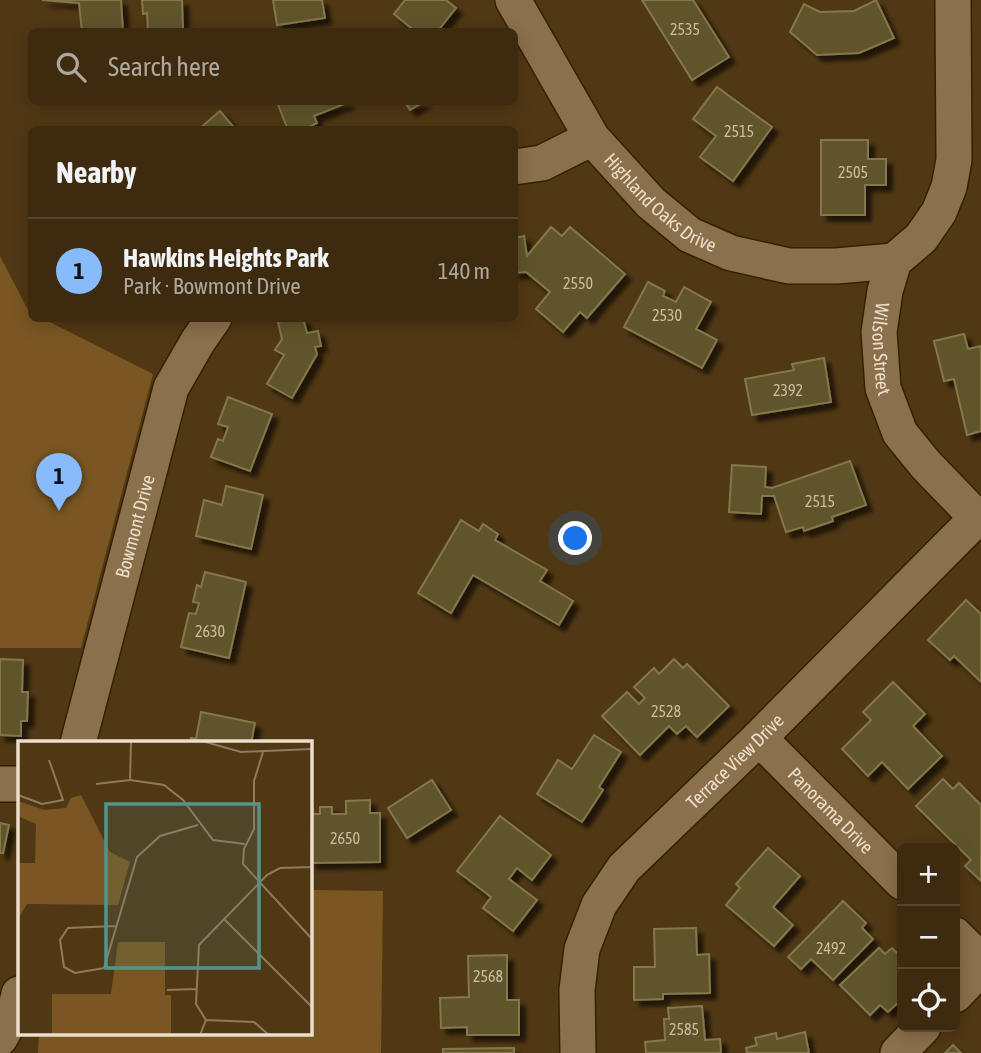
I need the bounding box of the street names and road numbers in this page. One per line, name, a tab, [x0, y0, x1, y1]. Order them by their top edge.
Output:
street label: Highland Oaks Drive	[600, 148, 720, 256]
street label: Wilson Street	[868, 301, 896, 398]
street label: Bowmont Drive	[111, 472, 159, 580]
street label: Terrace View Drive	[682, 709, 788, 813]
street label: Panorama Drive	[784, 763, 878, 858]

